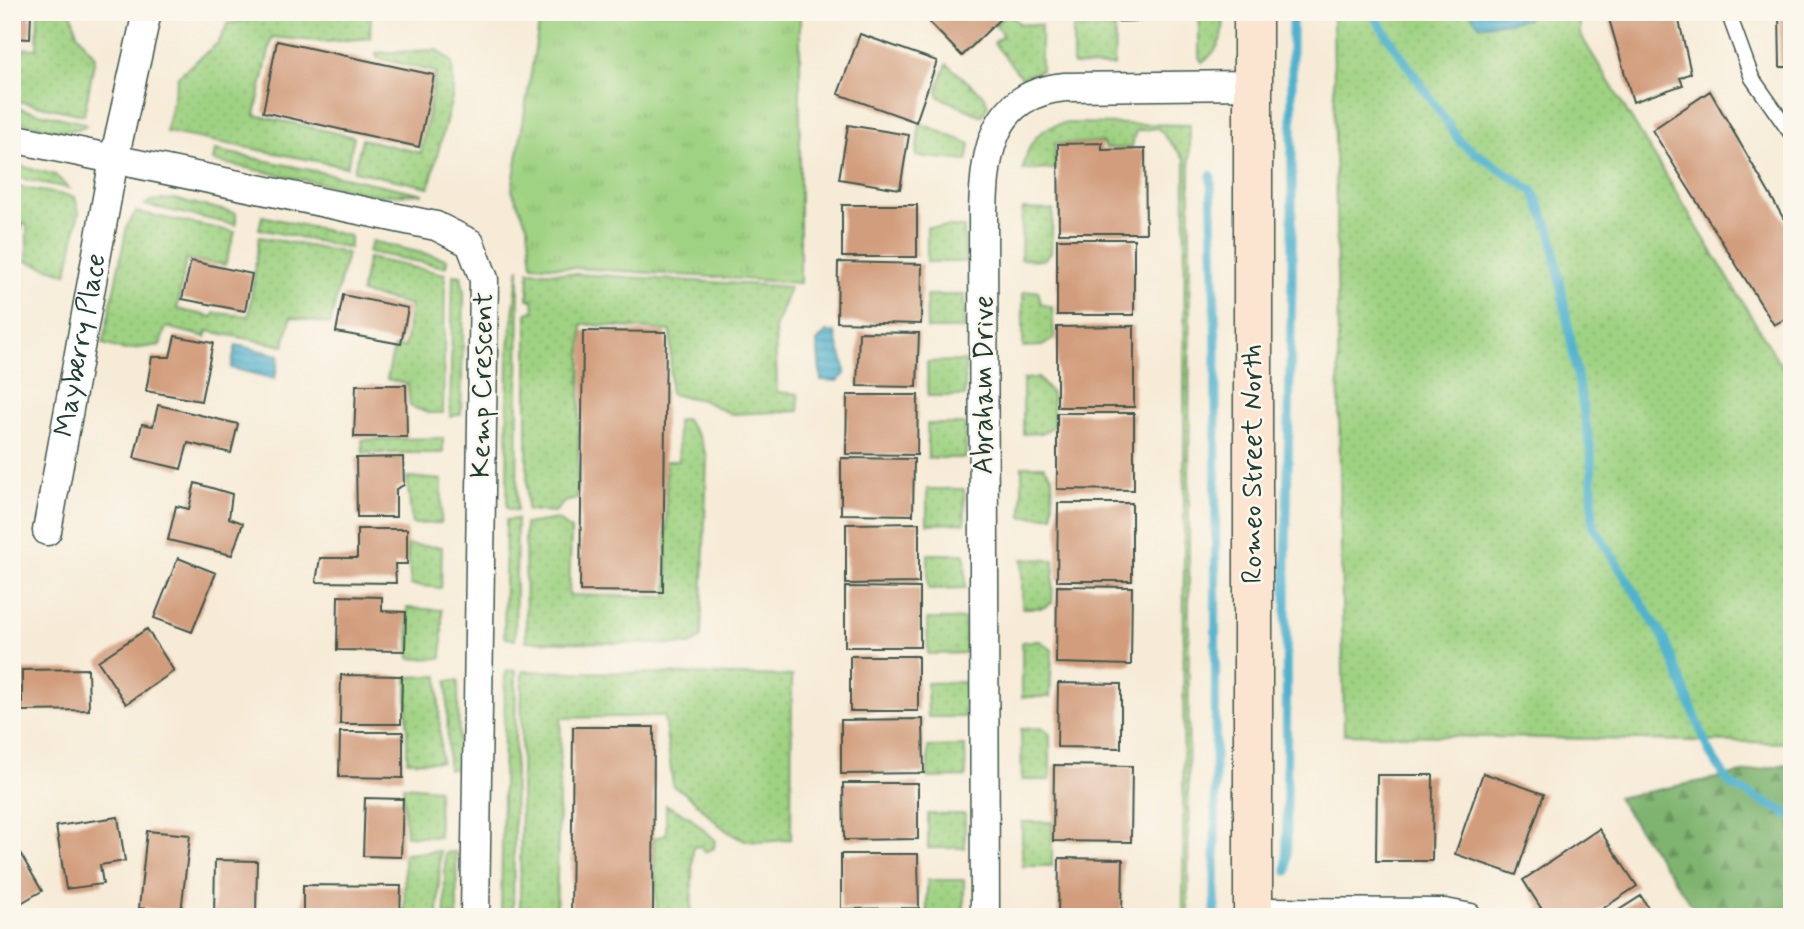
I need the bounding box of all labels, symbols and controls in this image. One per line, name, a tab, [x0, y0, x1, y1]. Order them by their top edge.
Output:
street label: Mayberry Place	[46, 250, 115, 440]
street label: Kemp Crescent	[463, 292, 503, 478]
street label: Abraham Drive	[966, 295, 1003, 475]
street label: Romeo Street North	[1235, 344, 1272, 584]

